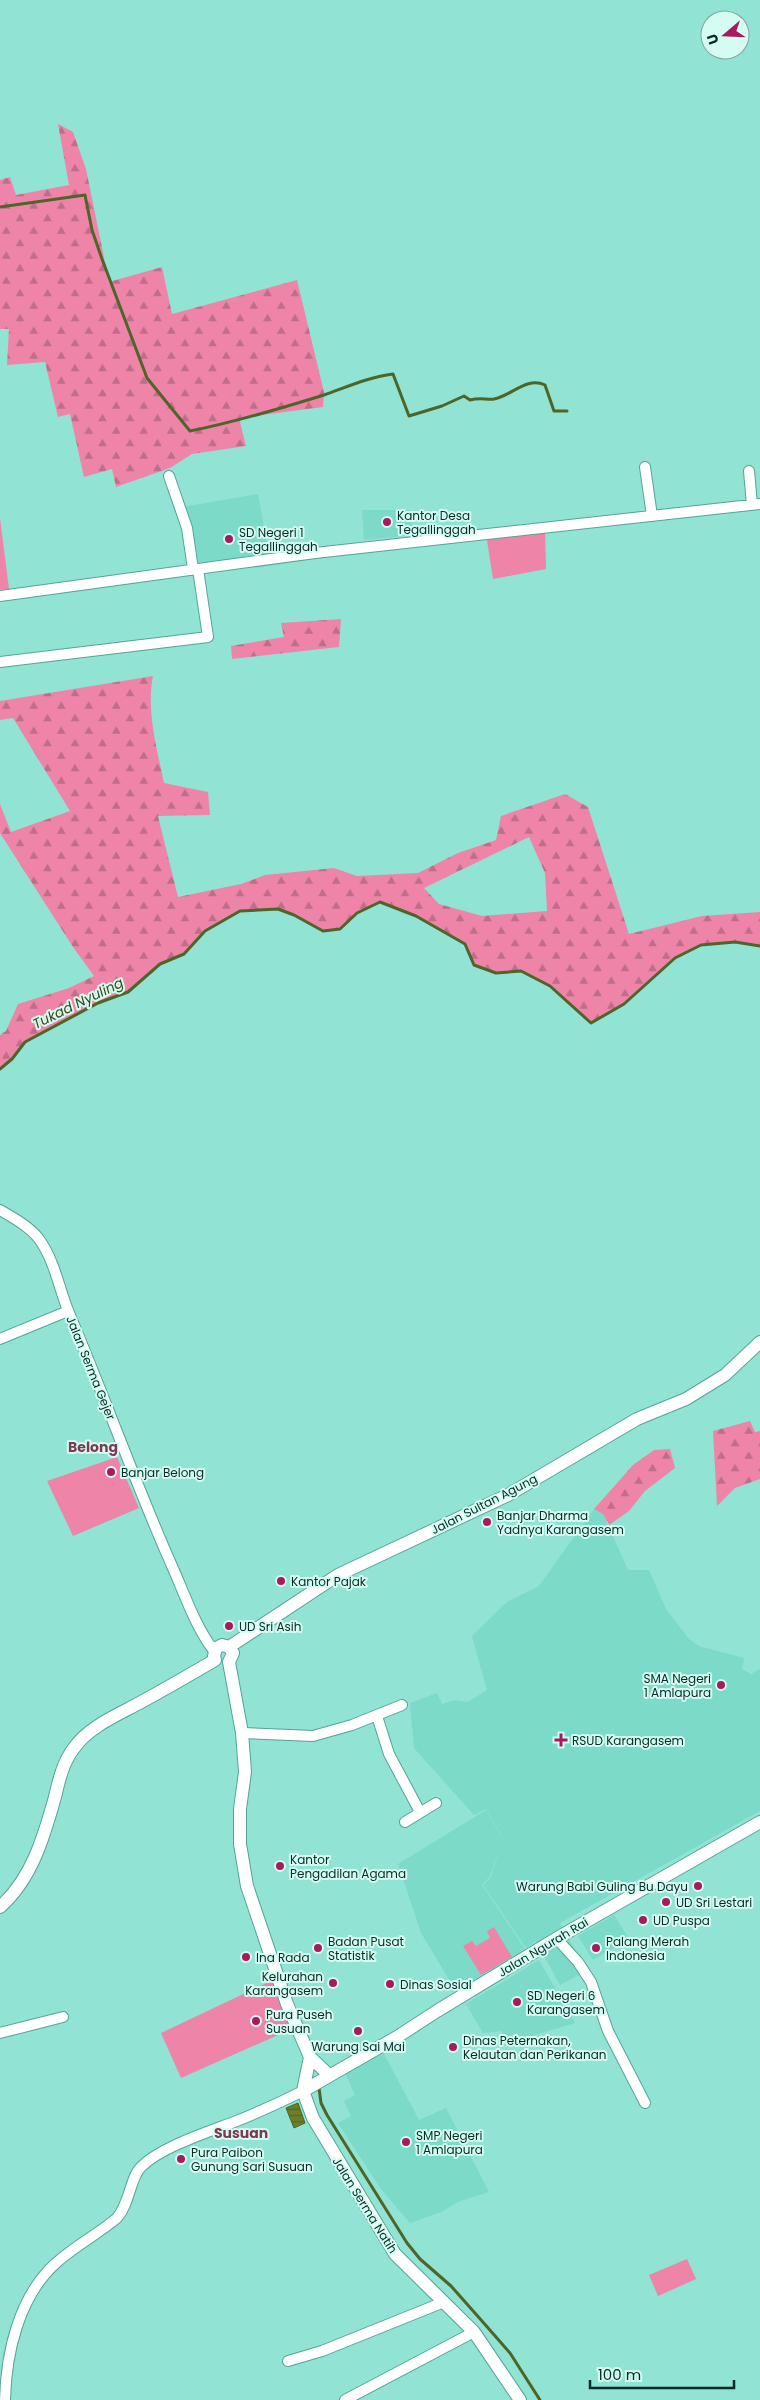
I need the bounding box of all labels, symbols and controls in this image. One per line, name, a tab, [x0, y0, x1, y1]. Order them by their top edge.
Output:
north arrow	[700, 10, 750, 60]
text: U	[702, 31, 724, 47]
place label: Kantor Desa Tegallinggah	[397, 507, 476, 538]
marker: Kantor Desa Tegallinggah	[381, 516, 393, 528]
place label: SD Negeri 1 Tegallinggah	[239, 524, 318, 555]
marker: SD Negeri 1 Tegallinggah	[223, 533, 235, 545]
water label: Tukad Nyuling	[29, 972, 127, 1034]
street label: Jalan Serma Gejer	[62, 1313, 120, 1423]
district label: Belong	[68, 1437, 118, 1457]
place label: Banjar Belong	[121, 1464, 204, 1481]
marker: Banjar Belong	[105, 1466, 117, 1478]
street label: Jalan Sultan Agung	[428, 1470, 540, 1538]
place label: Banjar Dharma Yadnya Karangasem	[497, 1507, 624, 1538]
marker: Banjar Dharma Yadnya Karangasem	[481, 1516, 493, 1528]
place label: Kantor Pajak	[291, 1573, 367, 1590]
marker: Kantor Pajak	[275, 1575, 287, 1587]
place label: UD Sri Asih	[239, 1618, 301, 1635]
marker: UD Sri Asih	[223, 1620, 235, 1632]
place label: SMA Negeri 1 Amlapura	[643, 1670, 711, 1701]
marker: SMA Negeri 1 Amlapura	[715, 1679, 727, 1691]
place label: RSUD Karangasem	[572, 1732, 684, 1749]
marker: RSUD Karangasem	[554, 1733, 568, 1747]
place label: Kantor Pengadilan Agama	[290, 1851, 406, 1882]
marker: Kantor Pengadilan Agama	[274, 1860, 286, 1872]
place label: Warung Babi Guling Bu Dayu	[516, 1878, 688, 1895]
marker: Warung Babi Guling Bu Dayu	[692, 1880, 704, 1892]
place label: UD Sri Lestari	[676, 1894, 752, 1911]
marker: UD Sri Lestari	[660, 1896, 672, 1908]
place label: UD Puspa	[653, 1912, 710, 1929]
street label: Jalan Ngurah Rai	[495, 1913, 591, 1981]
marker: UD Puspa	[637, 1914, 649, 1926]
place label: Badan Pusat Statistik	[328, 1933, 404, 1964]
place label: Palang Merah Indonesia	[606, 1933, 689, 1964]
marker: Badan Pusat Statistik	[312, 1942, 324, 1954]
marker: Palang Merah Indonesia	[590, 1942, 602, 1954]
place label: Ina Rada	[256, 1949, 310, 1966]
marker: Ina Rada	[240, 1951, 252, 1963]
place label: Kelurahan Karangasem	[245, 1968, 323, 1999]
place label: Dinas Sosial	[400, 1976, 472, 1993]
marker: Kelurahan Karangasem	[327, 1977, 339, 1989]
marker: Dinas Sosial	[384, 1978, 396, 1990]
place label: SD Negeri 6 Karangasem	[527, 1987, 605, 2018]
marker: SD Negeri 6 Karangasem	[511, 1996, 523, 2008]
place label: Pura Puseh Susuan	[266, 2006, 332, 2037]
marker: Pura Puseh Susuan	[250, 2015, 262, 2027]
marker: Warung Sai Mai	[352, 2025, 364, 2037]
place label: Dinas Peternakan, Kelautan dan Perikanan	[463, 2032, 606, 2063]
place label: Warung Sai Mai	[311, 2038, 405, 2055]
marker: Dinas Peternakan, Kelautan dan Perikanan	[447, 2041, 459, 2053]
district label: Susuan	[214, 2123, 268, 2143]
place label: SMP Negeri 1 Amlapura	[416, 2127, 483, 2158]
marker: SMP Negeri 1 Amlapura	[400, 2136, 412, 2148]
place label: Pura Paibon Gunung Sari Susuan	[191, 2144, 313, 2175]
marker: Pura Paibon Gunung Sari Susuan	[175, 2153, 187, 2165]
street label: Jalan Serma Natih	[328, 2154, 402, 2256]
scale bar	[590, 2358, 734, 2390]
text: 100 m	[598, 2364, 641, 2385]

